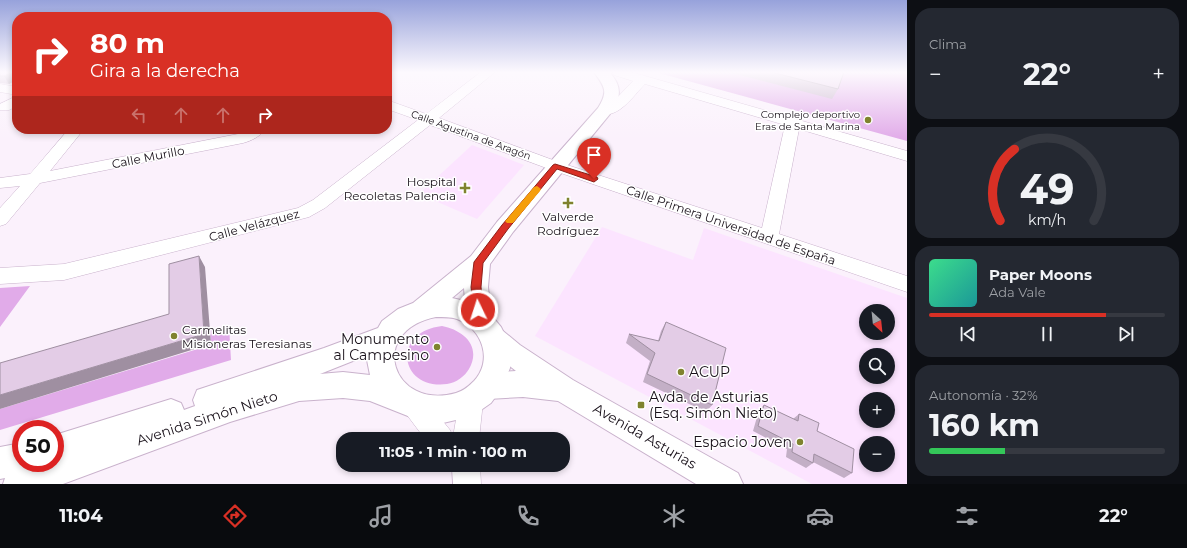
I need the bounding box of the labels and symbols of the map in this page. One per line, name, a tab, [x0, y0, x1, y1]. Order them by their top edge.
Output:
street label: Calle Agustina de Aragón	[409, 107, 533, 163]
place label: Complejo deportivo Eras de Santa Marina	[755, 108, 860, 133]
marker: Complejo deportivo Eras de Santa Marina	[863, 115, 873, 125]
pin	[577, 138, 611, 179]
street label: Calle Murillo	[110, 143, 186, 171]
place label: Hospital Recoletas Palencia	[344, 174, 456, 203]
marker: Hospital Recoletas Palencia	[459, 182, 471, 194]
street label: Calle Primera Universidad de España	[624, 182, 838, 268]
marker: Valverde Rodríguez	[563, 198, 573, 208]
street label: Calle Velázquez	[207, 206, 301, 244]
place label: Valverde Rodríguez	[537, 209, 599, 238]
position arrow	[457, 289, 499, 331]
north arrow	[859, 304, 895, 340]
place label: Carmelitas Misioneras Teresianas	[182, 322, 312, 351]
place label: Monumento al Campesino	[334, 330, 429, 364]
marker: Carmelitas Misioneras Teresianas	[169, 331, 179, 341]
marker: Monumento al Campesino	[432, 342, 442, 352]
place label: ACUP	[689, 363, 730, 381]
marker: ACUP	[676, 367, 686, 377]
street label: Avenida Simón Nieto	[134, 387, 280, 449]
place label: Avda. de Asturias (Esq. Simón Nieto)	[649, 388, 777, 422]
street label: Avenida Asturias	[590, 399, 700, 473]
marker: Avda. de Asturias (Esq. Simón Nieto)	[636, 400, 646, 410]
speed limit sign: 50	[12, 420, 64, 472]
place label: Espacio Joven	[693, 433, 792, 451]
marker: Espacio Joven	[795, 437, 805, 447]

